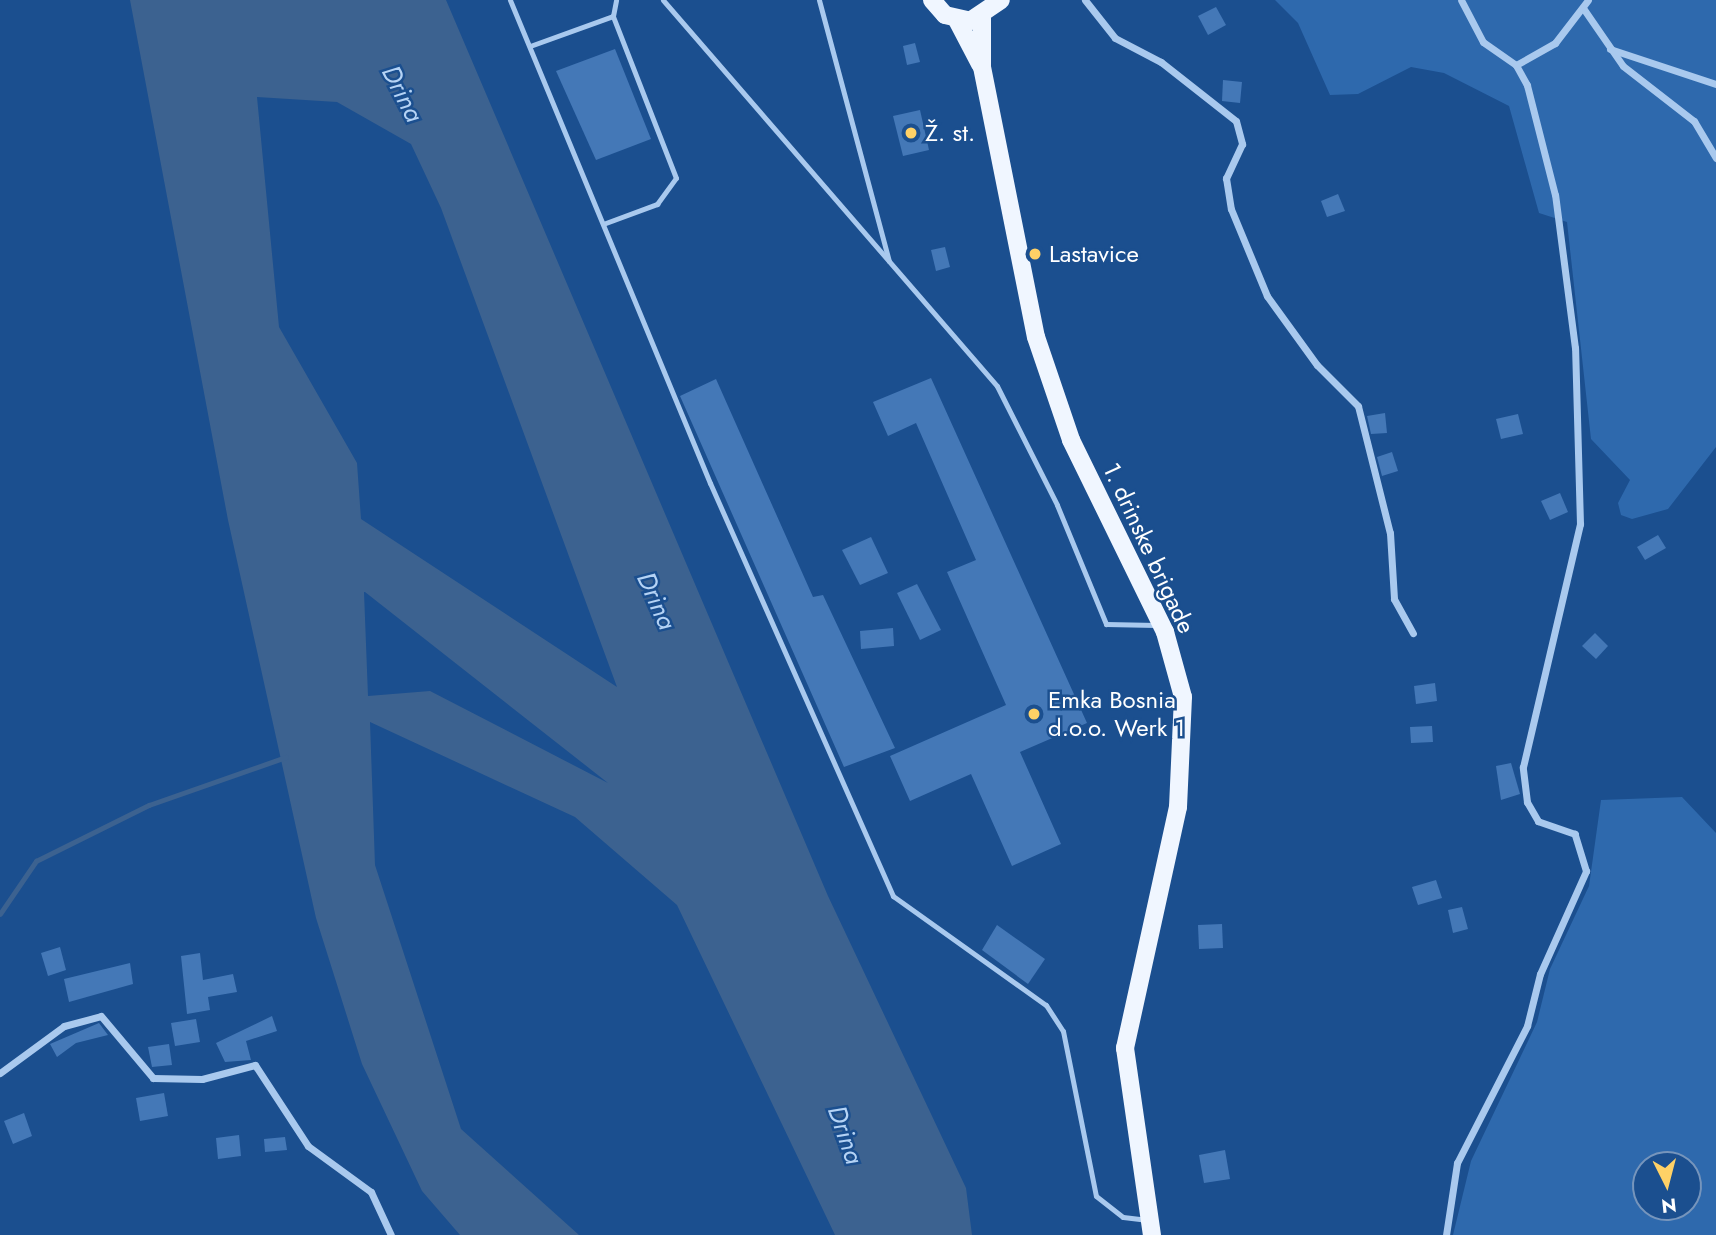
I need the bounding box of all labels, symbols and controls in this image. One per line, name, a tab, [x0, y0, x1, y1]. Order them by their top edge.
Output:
water label: Drina	[374, 60, 430, 128]
place label: Ž. st.	[925, 119, 975, 147]
marker: Ž. st.	[903, 125, 919, 141]
place label: Lastavice	[1049, 240, 1139, 268]
marker: Lastavice	[1027, 246, 1043, 262]
street label: 1. drinske brigade	[1097, 458, 1201, 638]
water label: Drina	[630, 567, 682, 635]
place label: Emka Bosnia d.o.o. Werk 1	[1048, 686, 1185, 742]
marker: Emka Bosnia d.o.o. Werk 1	[1026, 706, 1042, 722]
water label: Drina	[820, 1102, 870, 1168]
north arrow	[1632, 1151, 1702, 1221]
text: N	[1660, 1191, 1678, 1220]

